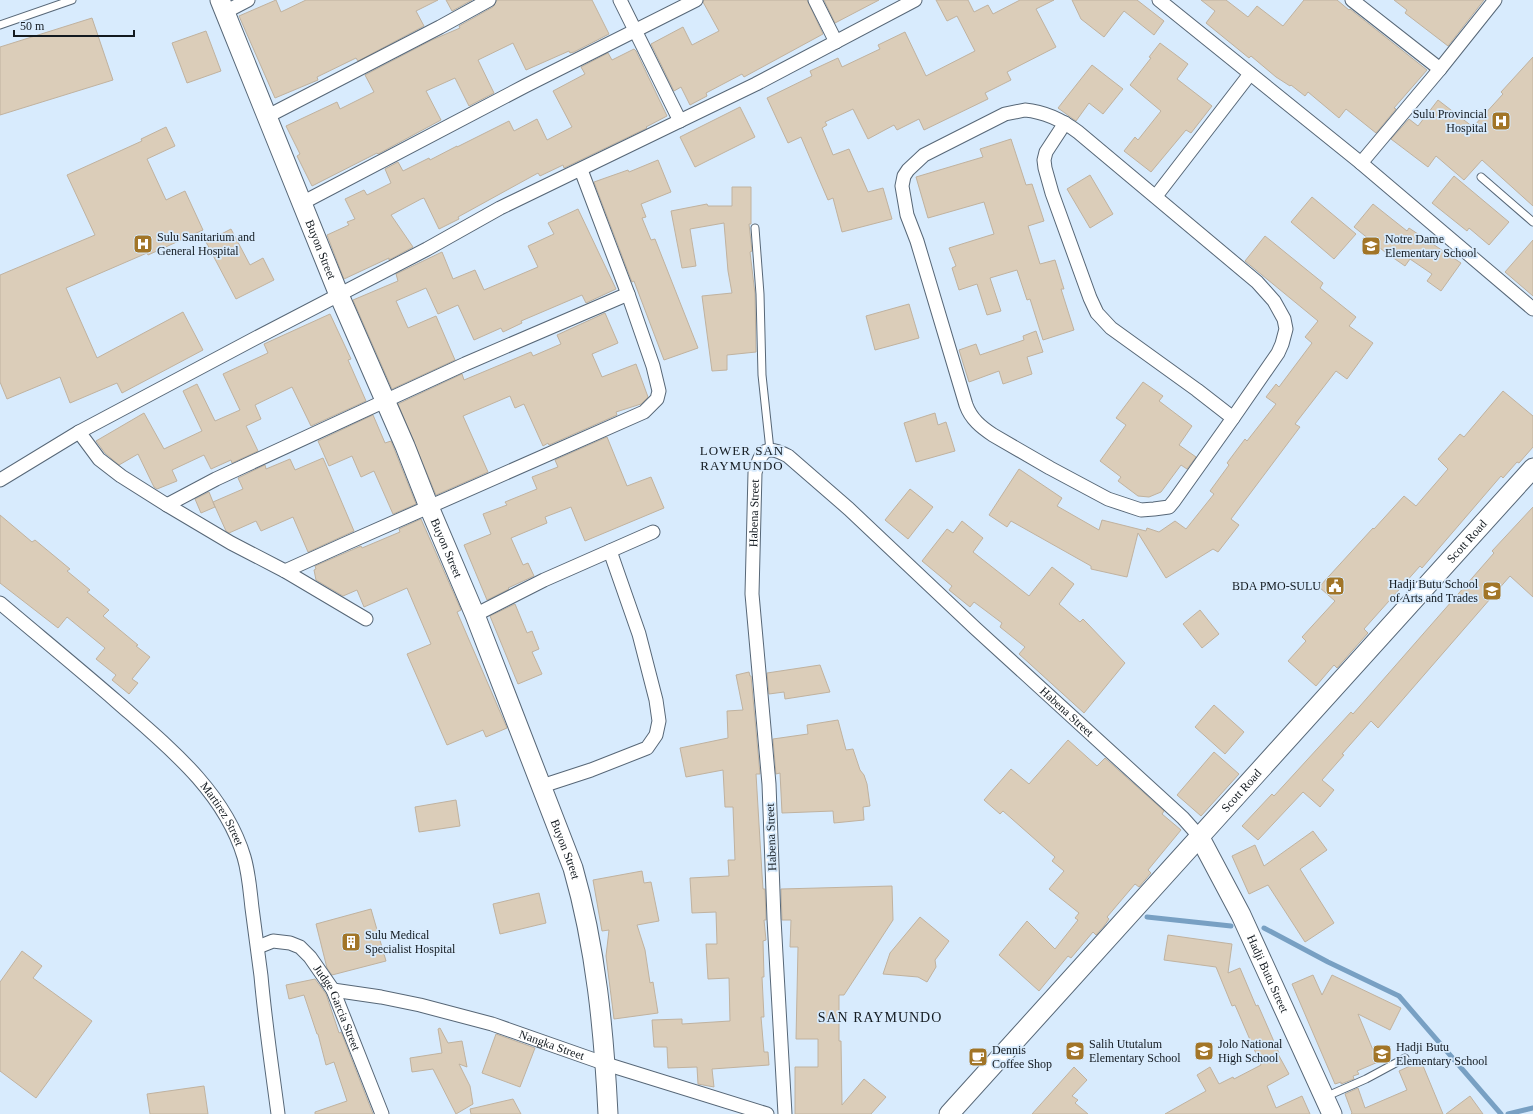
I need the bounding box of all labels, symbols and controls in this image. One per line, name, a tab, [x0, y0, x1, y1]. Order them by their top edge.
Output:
scale bar	[14, 12, 134, 38]
text: 50 m	[20, 19, 45, 33]
place label: Sulu Provincial Hospital	[1413, 107, 1488, 135]
hospital icon: Sulu Provincial Hospital	[1490, 110, 1512, 132]
street label: Buyon Street	[302, 218, 339, 282]
place label: Sulu Sanitarium and General Hospital	[157, 230, 255, 258]
place label: Notre Dame Elementary School	[1385, 232, 1477, 260]
hospital icon: Sulu Sanitarium and General Hospital	[132, 233, 154, 255]
school or university icon: Notre Dame Elementary School	[1360, 235, 1382, 257]
district label: LOWER SAN RAYMUNDO	[700, 443, 784, 473]
street label: Habena Street	[746, 479, 762, 547]
street label: Buyon Street	[428, 516, 466, 580]
street label: Scott Road	[1444, 517, 1490, 566]
public building icon: BDA PMO-SULU	[1324, 575, 1346, 597]
place label: Hadji Butu School of Arts and Trades	[1389, 577, 1479, 605]
place label: BDA PMO-SULU	[1232, 579, 1321, 593]
school or university icon: Hadji Butu School of Arts and Trades	[1481, 580, 1503, 602]
street label: Habena Street	[1037, 684, 1097, 740]
street label: Scott Road	[1218, 766, 1264, 815]
street label: Martirez Street	[197, 779, 247, 848]
street label: Habena Street	[763, 802, 779, 871]
street label: Buyon Street	[548, 817, 583, 881]
place label: Sulu Medical Specialist Hospital	[365, 928, 456, 956]
building icon: Sulu Medical Specialist Hospital	[340, 931, 362, 953]
street label: Hadji Butu Street	[1244, 933, 1292, 1015]
street label: Judge Garcia Street	[310, 962, 363, 1053]
district label: SAN RAYMUNDO	[818, 1010, 942, 1025]
street label: Nangka Street	[517, 1027, 587, 1063]
place label: Salih Ututalum Elementary School	[1089, 1037, 1181, 1065]
place label: Jolo National High School	[1218, 1037, 1283, 1065]
school or university icon: Salih Ututalum Elementary School	[1064, 1040, 1086, 1062]
school or university icon: Jolo National High School	[1193, 1040, 1215, 1062]
place label: Hadji Butu Elementary School	[1396, 1040, 1488, 1068]
place label: Dennis Coffee Shop	[992, 1043, 1052, 1071]
school or university icon: Hadji Butu Elementary School	[1371, 1043, 1393, 1065]
cafe icon: Dennis Coffee Shop	[967, 1046, 989, 1068]

